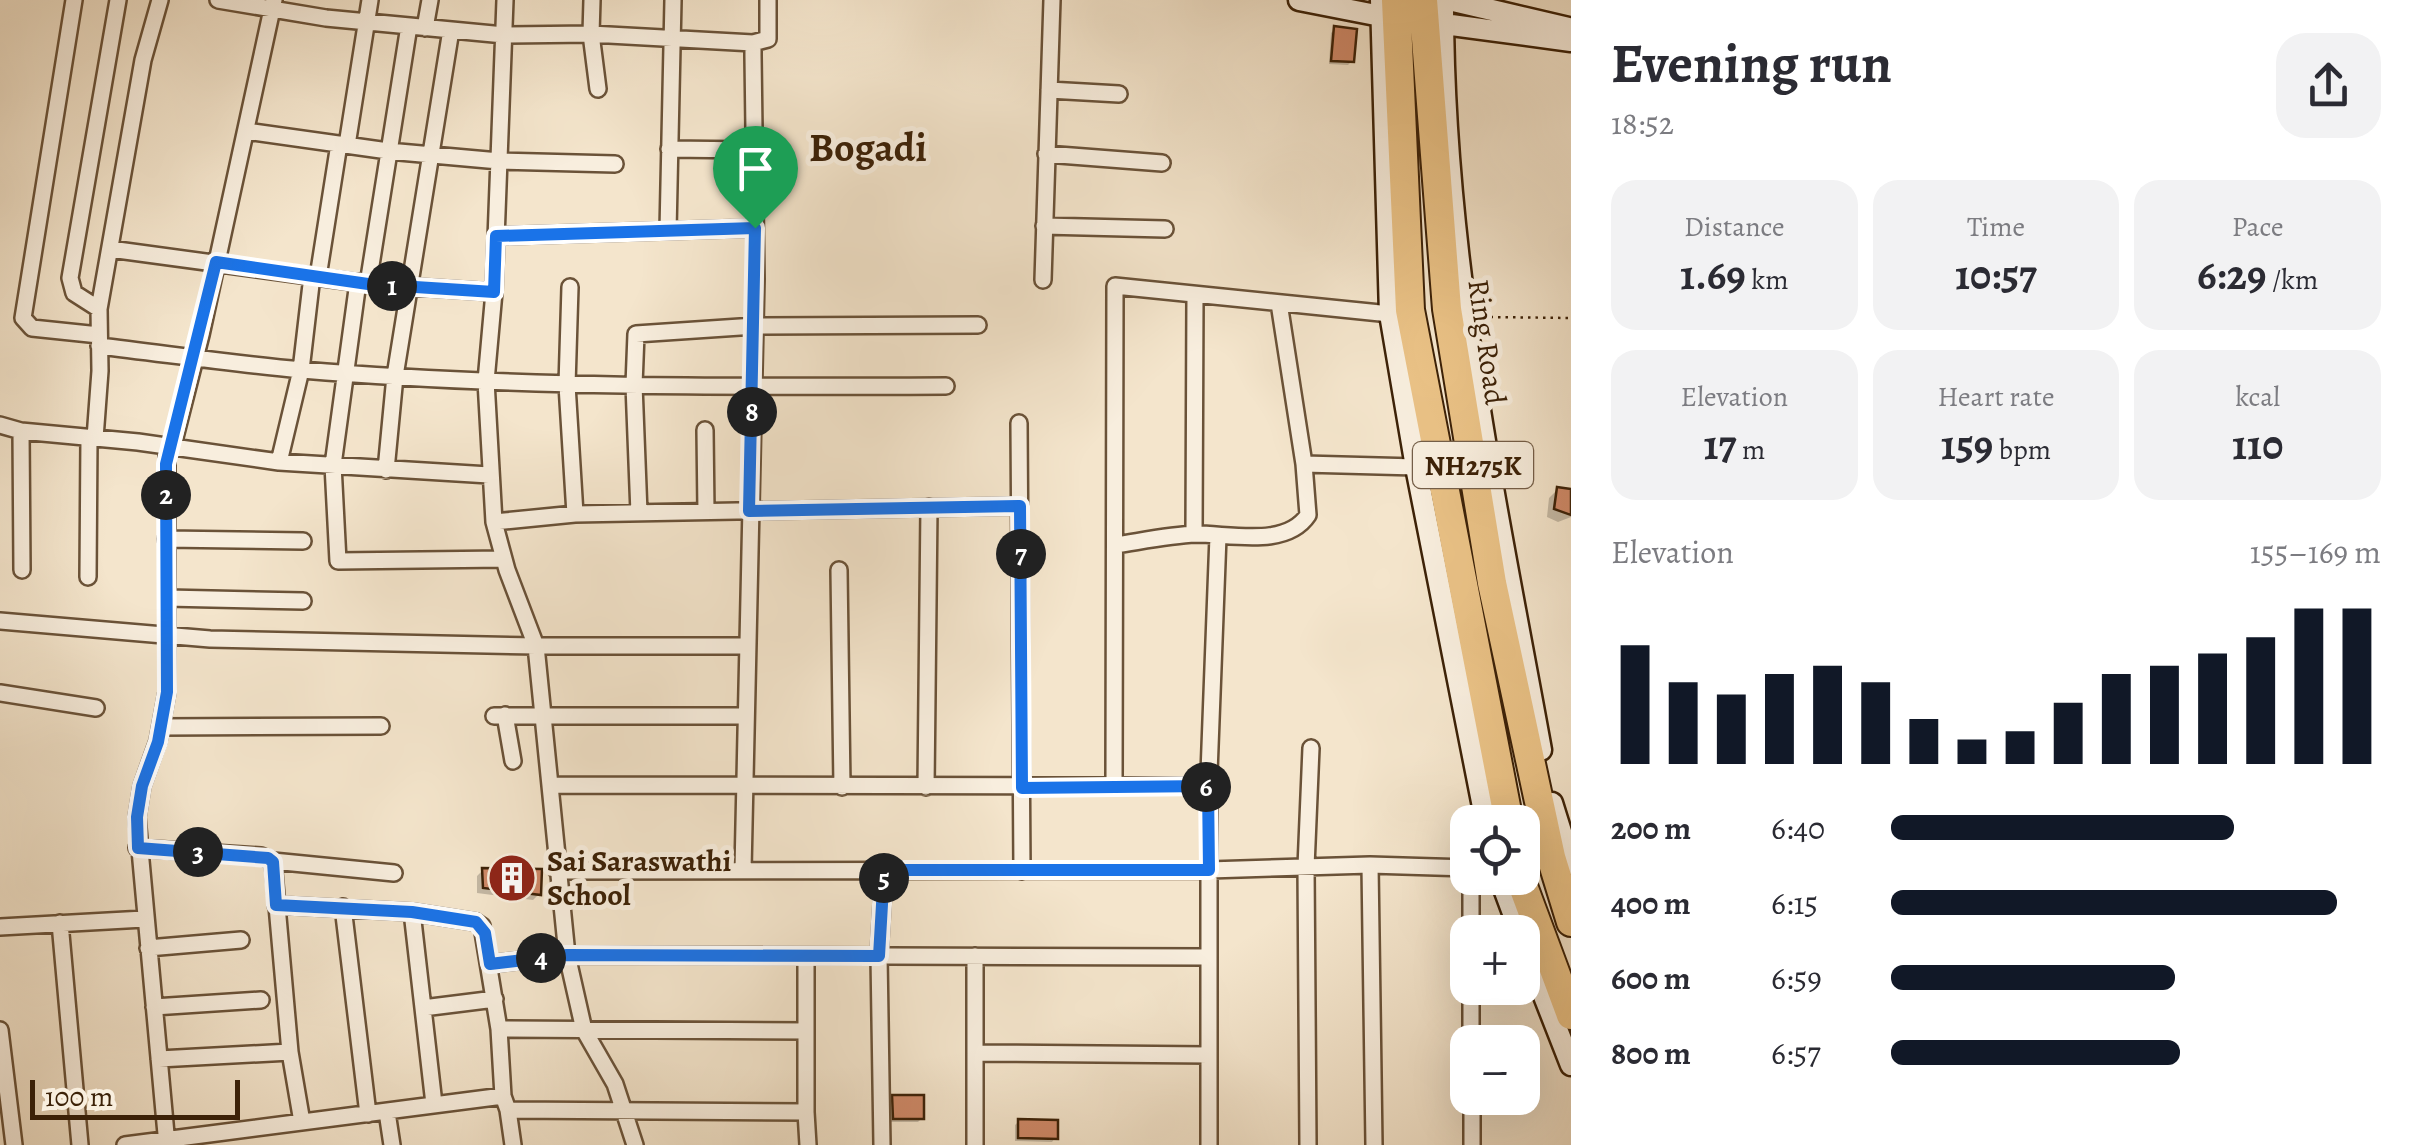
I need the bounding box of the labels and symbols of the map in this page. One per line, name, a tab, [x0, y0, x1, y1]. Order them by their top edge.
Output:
district label: Bogadi	[809, 120, 927, 175]
pin	[713, 126, 798, 229]
pin: 1	[367, 261, 417, 311]
street label: Ring Road	[1458, 277, 1516, 408]
pin: 8	[727, 387, 777, 437]
road number: NH275K	[1413, 442, 1533, 488]
pin: 2	[141, 470, 191, 520]
pin: 7	[996, 529, 1046, 579]
pin: 6	[1181, 762, 1231, 812]
pin: 3	[173, 827, 223, 877]
place label: Sai Saraswathi School	[547, 841, 732, 915]
building icon: Sai Saraswathi School	[486, 852, 538, 904]
pin: 5	[859, 853, 909, 903]
pin: 4	[516, 933, 566, 983]
scale bar	[30, 1075, 240, 1120]

